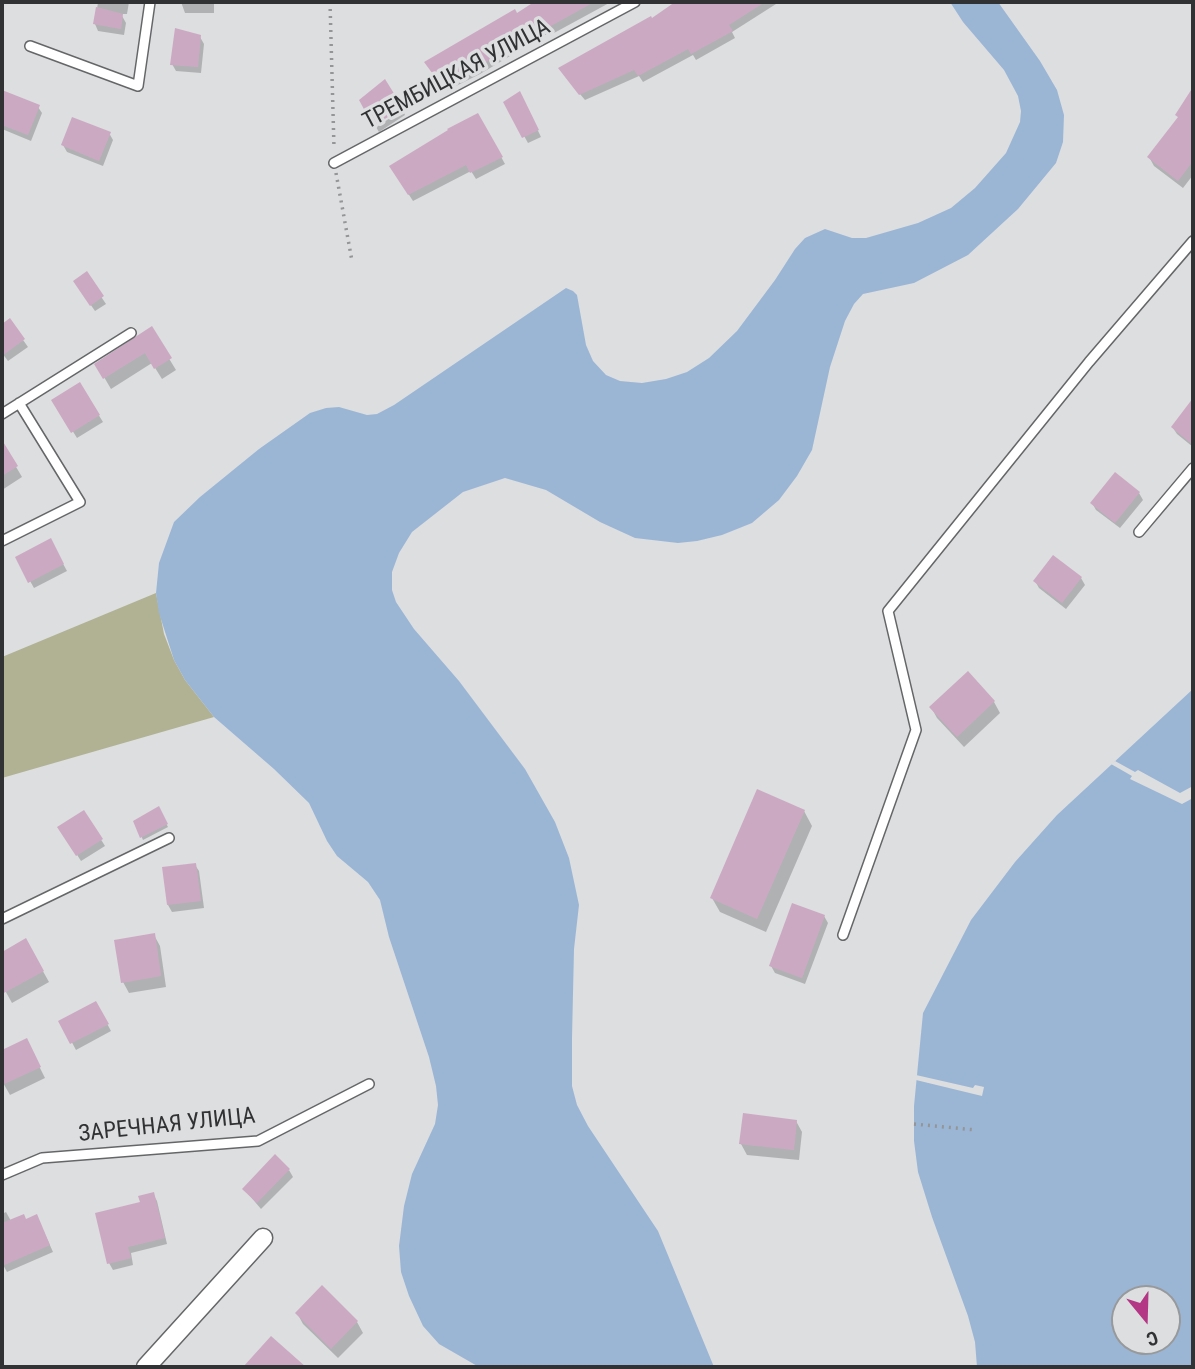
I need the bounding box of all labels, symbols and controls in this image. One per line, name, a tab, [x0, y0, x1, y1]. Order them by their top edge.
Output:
street label: ТРЕМБИЦКАЯ УЛИЦА	[359, 14, 555, 136]
street label: ЗАРЕЧНАЯ УЛИЦА	[77, 1103, 257, 1149]
north arrow	[1111, 1285, 1181, 1355]
text: С	[1143, 1326, 1161, 1351]

